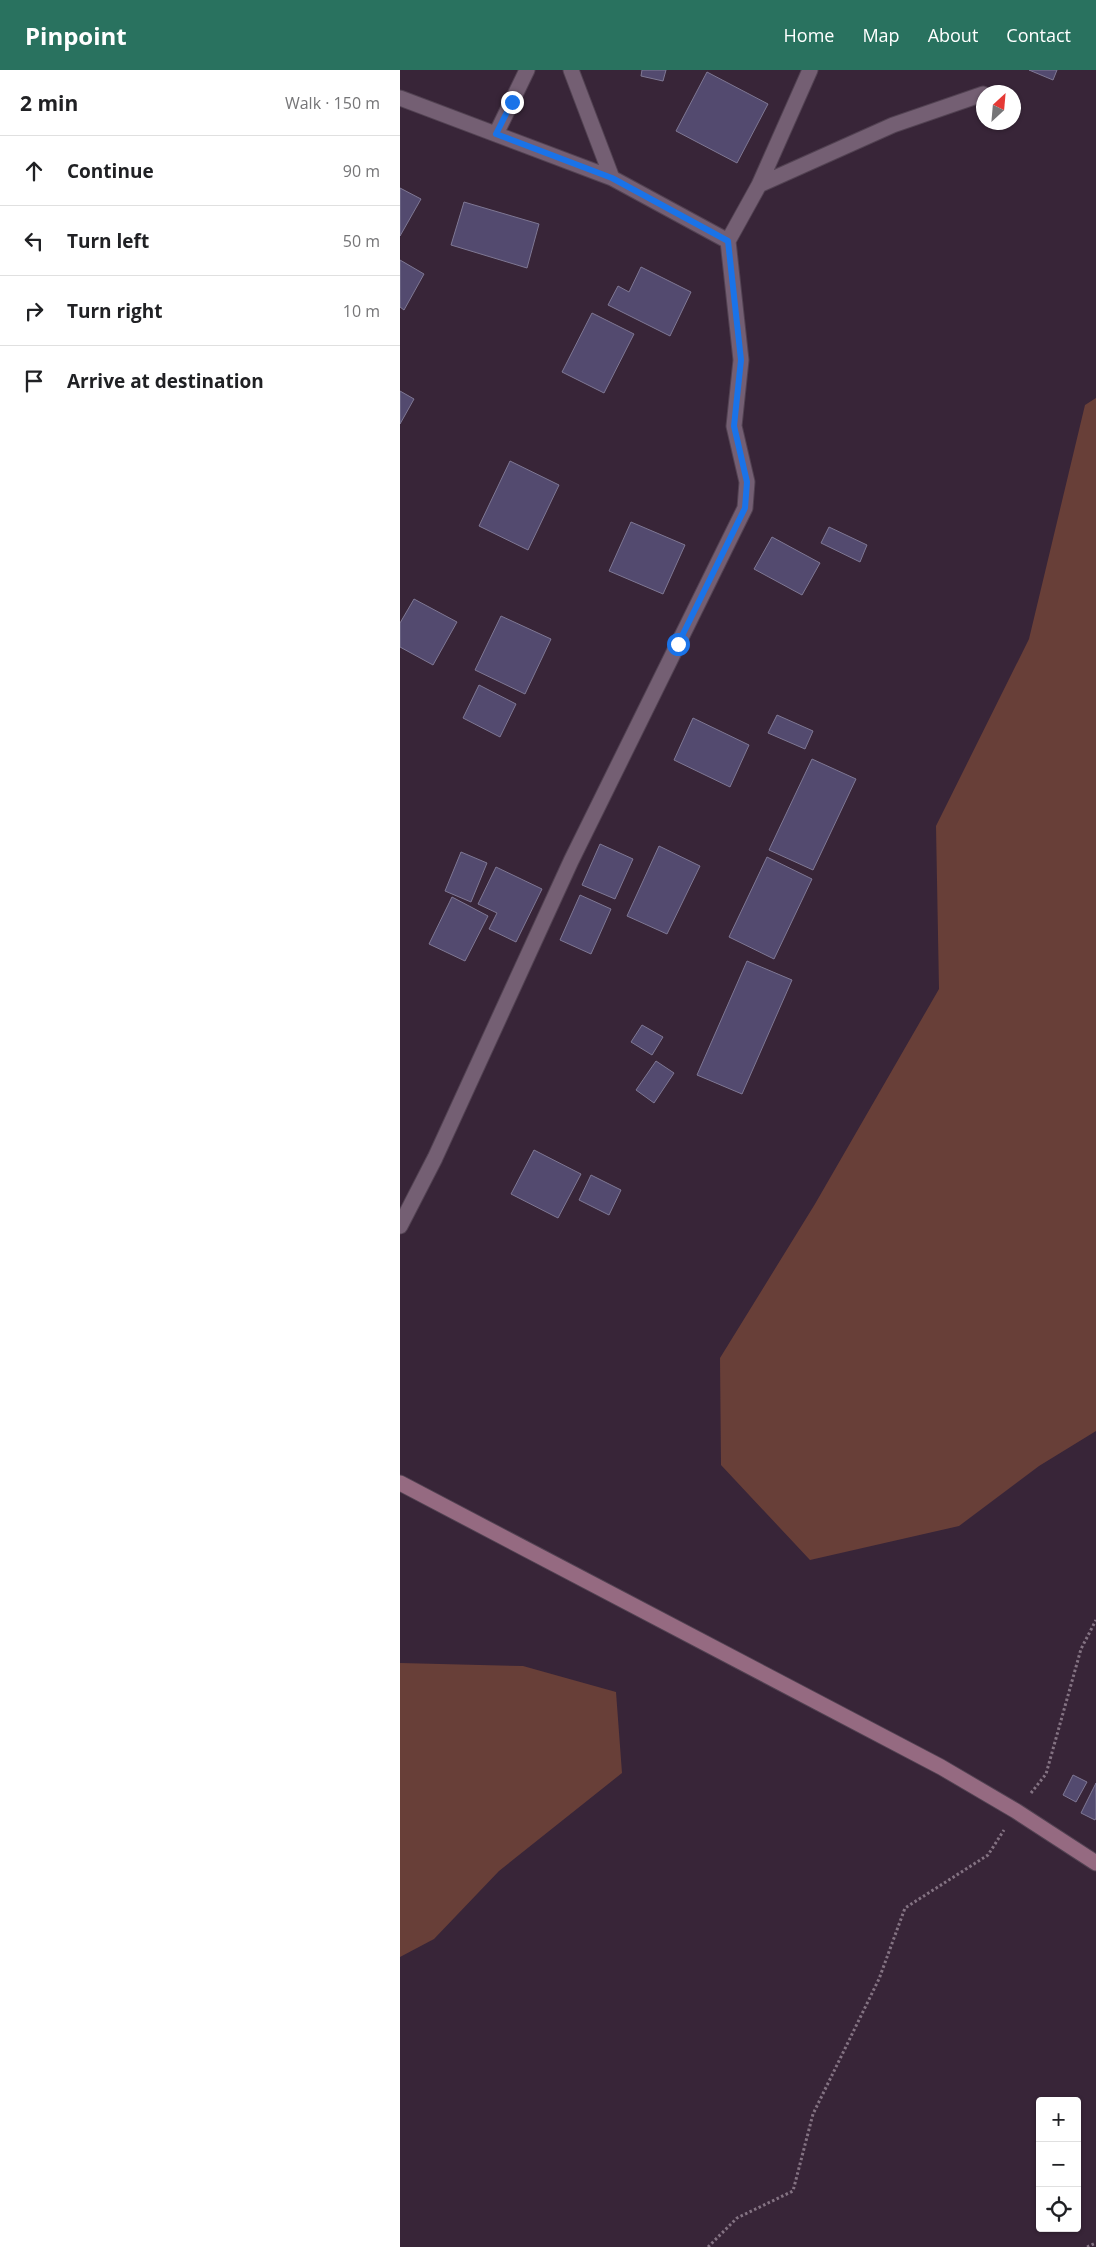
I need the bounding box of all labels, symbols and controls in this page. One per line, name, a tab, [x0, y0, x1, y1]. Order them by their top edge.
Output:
text: Pinpoint	[25, 19, 127, 52]
text: Home	[784, 23, 834, 47]
text: Map	[862, 23, 900, 47]
text: About	[928, 23, 978, 47]
text: Contact	[1006, 23, 1071, 47]
north arrow	[976, 85, 1021, 130]
text: 2 min	[20, 89, 78, 117]
route end	[501, 91, 524, 114]
text: Walk · 150 m	[285, 92, 380, 114]
icon: ahead	[20, 157, 48, 185]
text: Continue	[67, 158, 154, 184]
text: 90 m	[343, 160, 380, 182]
icon: left	[20, 227, 48, 255]
text: Turn left	[67, 228, 149, 254]
text: 50 m	[343, 230, 380, 252]
icon: right	[20, 297, 48, 325]
text: Turn right	[67, 298, 162, 324]
text: 10 m	[343, 300, 380, 322]
icon: arrive	[20, 367, 48, 395]
text: Arrive at destination	[67, 368, 264, 394]
route start	[667, 633, 690, 656]
map controls	[1036, 2097, 1081, 2232]
button: +	[1036, 2097, 1081, 2142]
button: −	[1036, 2142, 1081, 2187]
button: locate	[1036, 2187, 1081, 2232]

